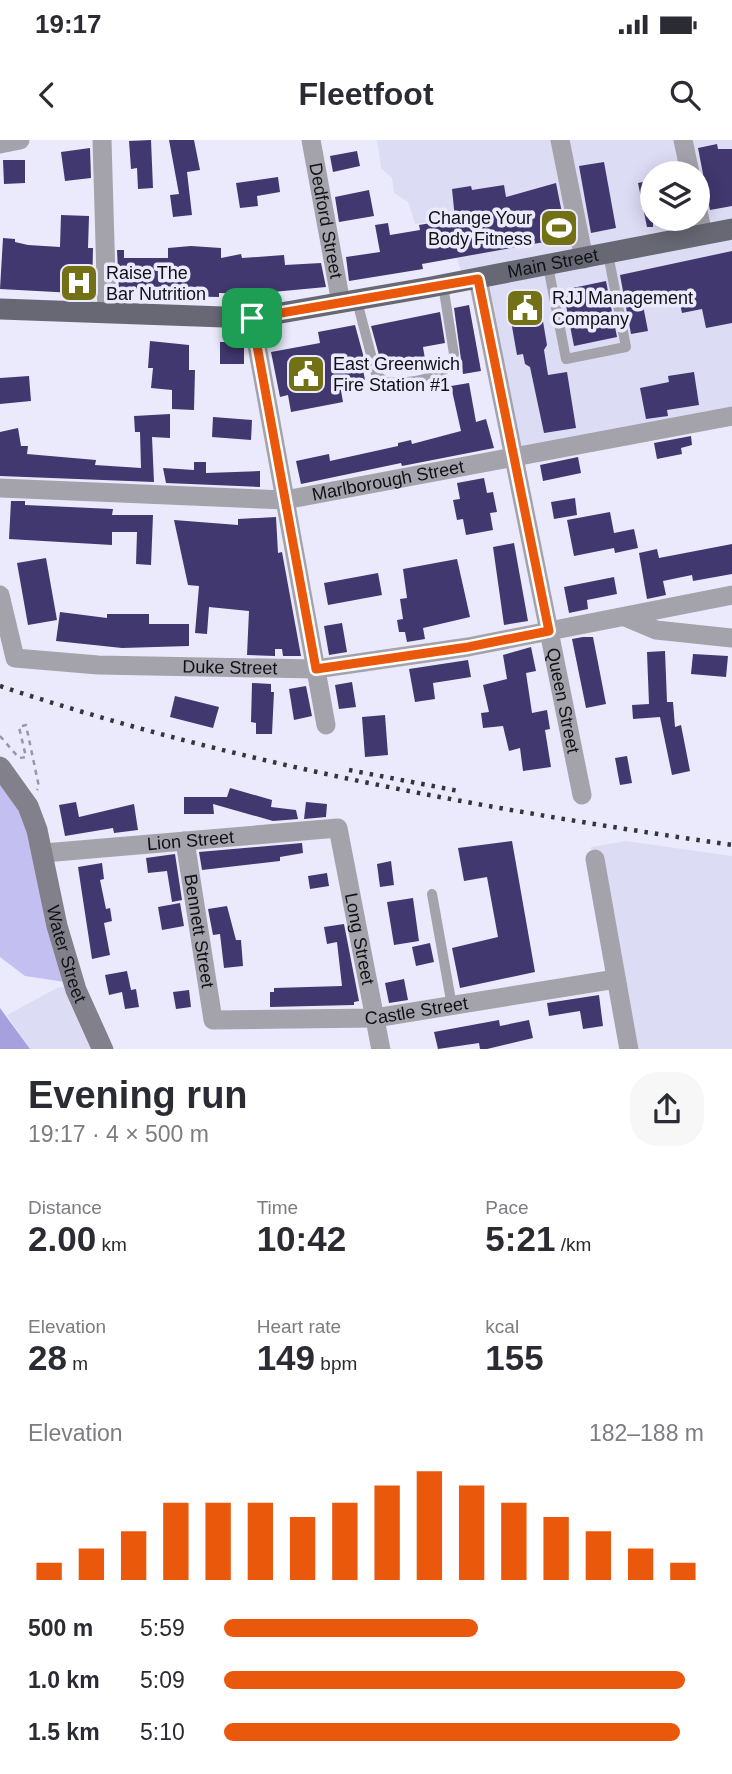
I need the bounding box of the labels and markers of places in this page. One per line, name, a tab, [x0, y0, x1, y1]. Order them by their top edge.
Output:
sports icon: Change Your Body Fitness	[538, 207, 580, 249]
place label: Change Your Body Fitness	[428, 208, 532, 249]
hospital icon: Raise The Bar Nutrition	[58, 262, 100, 304]
place label: Raise The Bar Nutrition	[106, 263, 206, 304]
public building icon: RJJ Management Company	[504, 287, 546, 329]
pin	[222, 288, 282, 348]
place label: RJJ Management Company	[552, 288, 693, 329]
public building icon: East Greenwich Fire Station #1	[285, 353, 327, 395]
place label: East Greenwich Fire Station #1	[333, 354, 460, 395]

